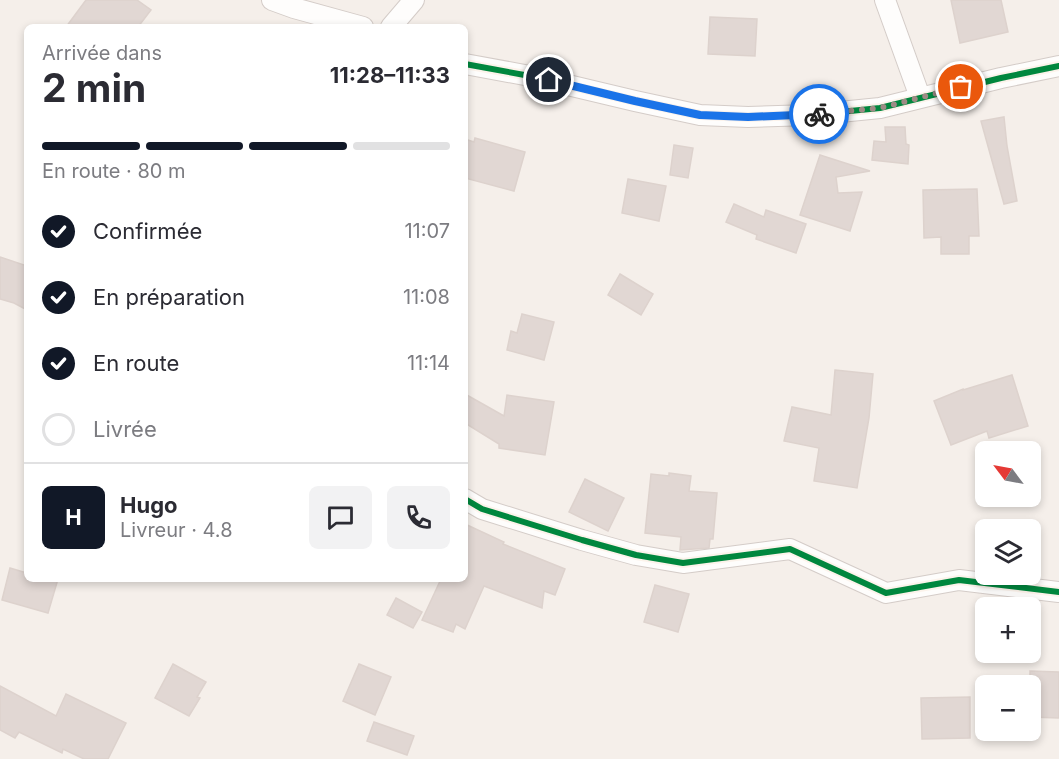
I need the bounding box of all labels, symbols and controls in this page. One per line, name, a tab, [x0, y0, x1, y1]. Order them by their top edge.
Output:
text: Arrivée dans	[42, 41, 162, 65]
pin	[523, 54, 574, 105]
pin	[935, 61, 986, 112]
text: 11:28–11:33	[330, 62, 450, 88]
icon: home	[532, 63, 565, 96]
text: 2 min	[42, 64, 146, 111]
icon: bag	[944, 70, 977, 103]
courier	[789, 84, 849, 144]
icon: bike	[803, 98, 836, 131]
text: En route · 80 m	[42, 159, 186, 183]
icon: check	[42, 215, 75, 248]
text: Confirmée	[93, 218, 202, 244]
text: 11:07	[404, 219, 450, 243]
icon: check	[42, 281, 75, 314]
text: En préparation	[93, 284, 245, 310]
text: 11:08	[403, 285, 450, 309]
icon: check	[42, 347, 75, 380]
text: En route	[93, 350, 179, 376]
text: 11:14	[407, 351, 450, 375]
text: Livrée	[93, 416, 157, 442]
north arrow	[975, 441, 1041, 507]
map controls	[975, 441, 1041, 741]
button: chat	[309, 486, 372, 549]
button: phone	[387, 486, 450, 549]
text: Hugo	[120, 492, 178, 518]
text: H	[65, 504, 82, 530]
text: Livreur · 4.8	[120, 518, 233, 542]
button: layers	[975, 519, 1041, 585]
button: +	[975, 597, 1041, 663]
button: −	[975, 675, 1041, 741]

